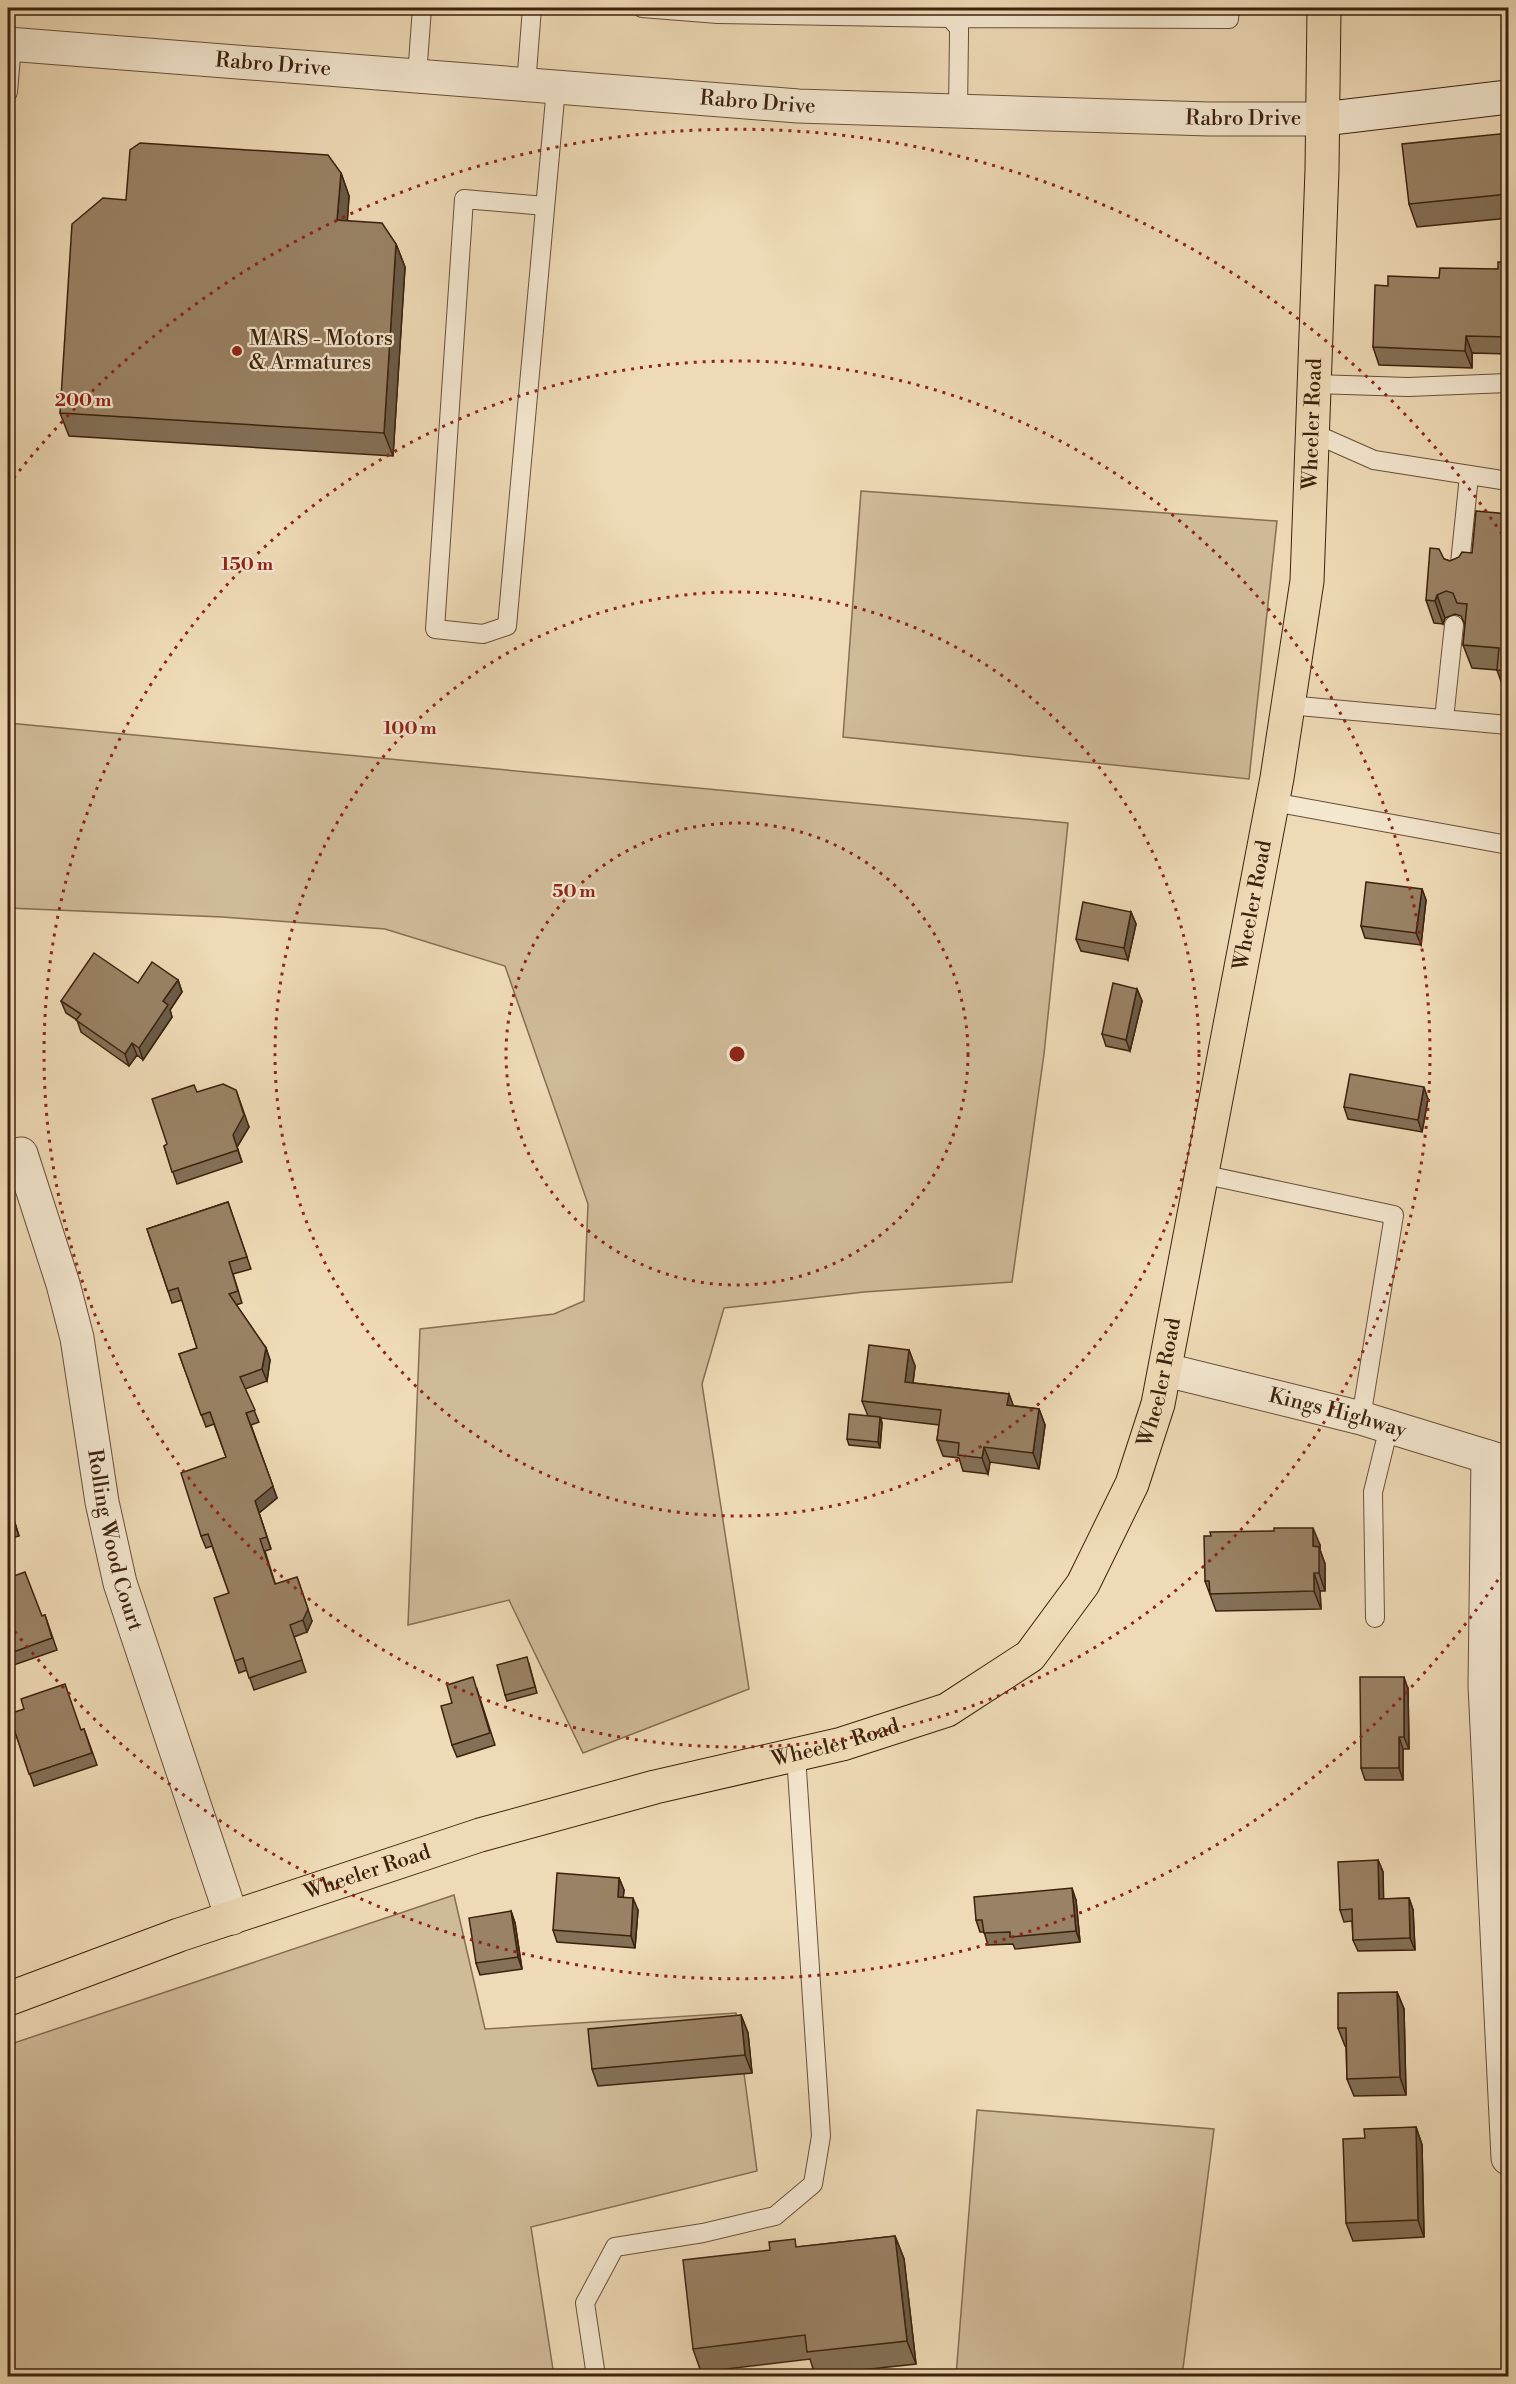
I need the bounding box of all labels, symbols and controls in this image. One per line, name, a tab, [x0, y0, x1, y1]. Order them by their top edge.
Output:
street label: Rabro Drive	[214, 47, 332, 82]
street label: Rabro Drive	[699, 85, 816, 120]
street label: Rabro Drive	[1185, 105, 1301, 132]
place label: MARS - Motors & Armatures	[249, 326, 393, 376]
marker: MARS - Motors & Armatures	[230, 344, 244, 358]
street label: Wheeler Road	[1297, 358, 1328, 491]
text: 200 m	[55, 389, 112, 412]
text: 150 m	[221, 553, 274, 576]
text: 100 m	[383, 717, 437, 740]
street label: Wheeler Road	[1228, 838, 1278, 973]
text: 50 m	[552, 880, 596, 903]
centre of rings	[727, 1044, 747, 1064]
street label: Wheeler Road	[1132, 1316, 1187, 1451]
street label: Kings Highway	[1266, 1383, 1410, 1444]
street label: Rolling Wood Court	[81, 1447, 148, 1635]
street label: Wheeler Road	[768, 1713, 903, 1773]
street label: Wheeler Road	[300, 1839, 434, 1906]

